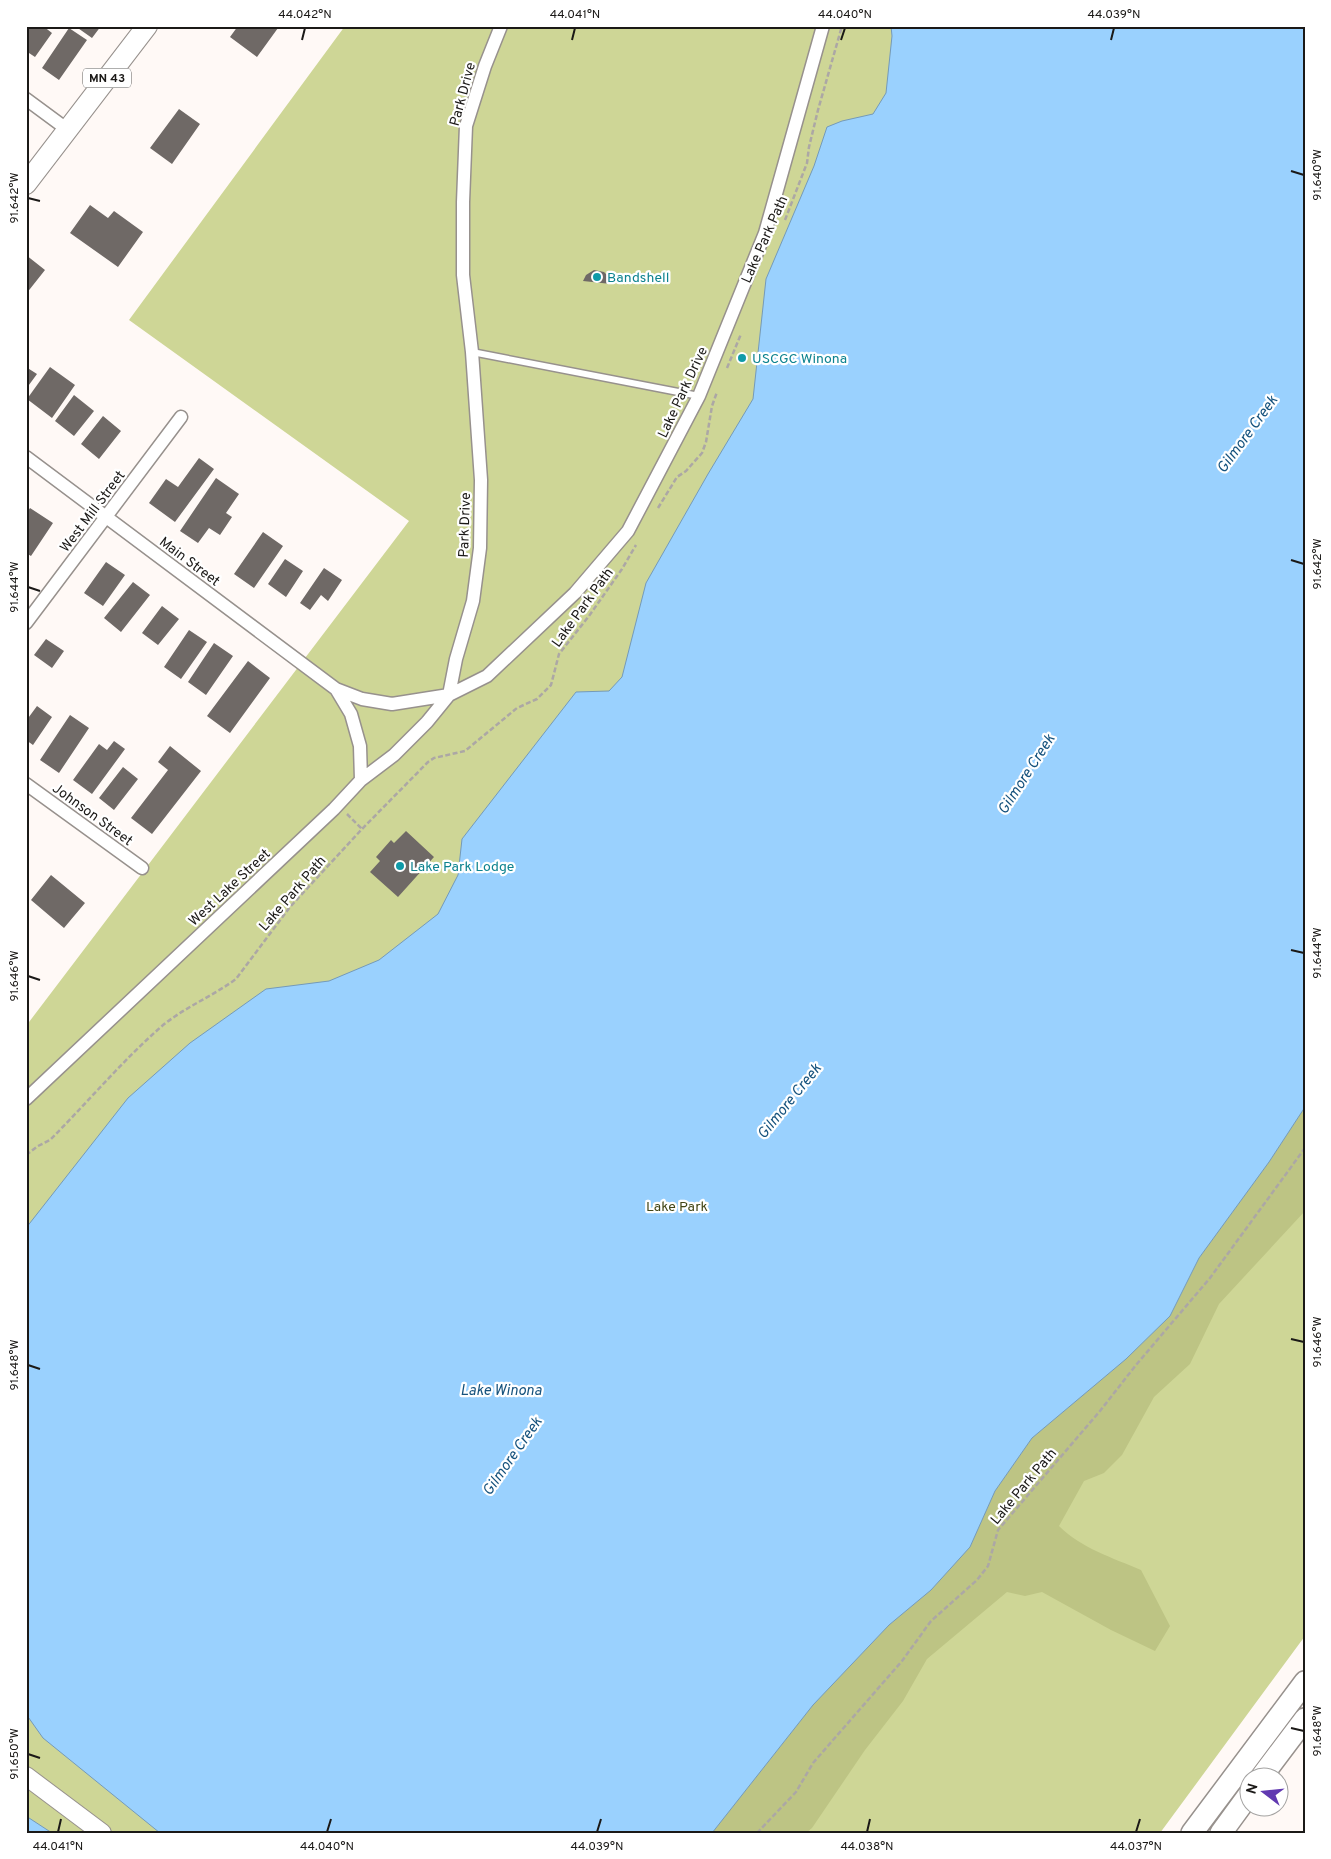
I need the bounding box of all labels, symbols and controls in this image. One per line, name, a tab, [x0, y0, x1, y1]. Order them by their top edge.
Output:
text: 44.042°N	[278, 7, 332, 23]
text: 44.041°N	[550, 7, 600, 23]
text: 44.040°N	[818, 7, 872, 23]
text: 44.039°N	[1088, 7, 1140, 23]
street label: Park Drive	[447, 61, 480, 128]
road number: MN 43	[83, 68, 131, 88]
text: 91.640°W	[1310, 149, 1326, 201]
text: 91.642°W	[7, 172, 23, 224]
street label: Lake Park Path	[739, 193, 792, 286]
place label: Bandshell	[607, 270, 669, 287]
marker: Bandshell	[591, 271, 603, 283]
street label: Lake Park Drive	[655, 344, 712, 441]
place label: USCGC Winona	[752, 351, 847, 368]
marker: USCGC Winona	[736, 352, 748, 364]
water label: Gilmore Creek	[1214, 392, 1283, 478]
street label: West Mill Street	[57, 468, 129, 556]
street label: Park Drive	[456, 492, 475, 558]
street label: Main Street	[155, 534, 223, 590]
text: 91.642°W	[1310, 538, 1326, 590]
text: 91.644°W	[7, 561, 23, 613]
street label: Lake Park Path	[549, 565, 618, 651]
water label: Gilmore Creek	[994, 731, 1060, 818]
street label: Johnson Street	[49, 780, 136, 850]
street label: West Lake Street	[186, 846, 274, 930]
street label: Lake Park Path	[256, 853, 330, 935]
place label: Lake Park Lodge	[410, 859, 514, 876]
marker: Lake Park Lodge	[394, 860, 406, 872]
text: 91.644°W	[1310, 927, 1326, 979]
text: 91.646°W	[7, 950, 23, 1002]
water label: Gilmore Creek	[754, 1060, 827, 1144]
park label: Lake Park	[646, 1199, 708, 1216]
text: 91.646°W	[1310, 1316, 1326, 1368]
text: 91.648°W	[7, 1339, 23, 1391]
water label: Lake Winona	[460, 1382, 542, 1401]
water label: Gilmore Creek	[479, 1413, 548, 1500]
street label: Lake Park Path	[987, 1446, 1061, 1528]
text: 91.648°W	[1310, 1705, 1326, 1757]
text: 91.650°W	[7, 1728, 23, 1780]
north arrow	[1238, 1766, 1288, 1816]
text: N	[1243, 1782, 1263, 1796]
text: 44.041°N	[33, 1839, 83, 1855]
text: 44.040°N	[300, 1839, 354, 1855]
text: 44.039°N	[571, 1839, 623, 1855]
text: 44.038°N	[840, 1839, 894, 1855]
text: 44.037°N	[1110, 1839, 1162, 1855]

